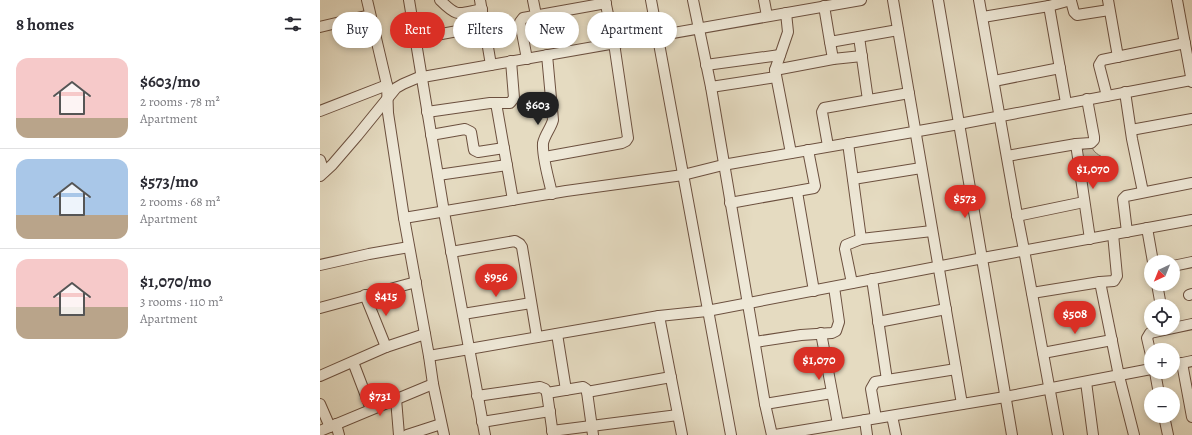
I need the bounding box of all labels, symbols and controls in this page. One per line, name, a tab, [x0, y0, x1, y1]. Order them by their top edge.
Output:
chip: Buy	[332, 12, 382, 48]
chip: Rent	[390, 12, 445, 48]
chip: Filters	[453, 12, 517, 48]
chip: New	[525, 12, 579, 48]
chip: Apartment	[587, 12, 677, 48]
text: 8 homes	[16, 13, 74, 36]
icon: filters	[282, 13, 304, 35]
text: $603/mo	[140, 70, 200, 93]
icon: home	[48, 74, 96, 122]
pin: $603	[514, 92, 562, 126]
text: 2 rooms · 78 m²	[140, 93, 220, 110]
text: $603	[526, 96, 550, 113]
text: Apartment	[140, 110, 198, 127]
pin: $1,070	[1060, 156, 1126, 190]
text: $1,070	[1077, 160, 1109, 177]
text: $573/mo	[140, 170, 198, 193]
icon: home	[48, 175, 96, 223]
pin: $573	[941, 185, 989, 219]
text: $573	[954, 189, 976, 206]
text: 2 rooms · 68 m²	[140, 193, 220, 210]
text: Apartment	[140, 210, 198, 227]
north arrow	[1144, 255, 1180, 291]
map controls	[1144, 255, 1180, 423]
pin: $956	[472, 264, 520, 298]
text: $956	[484, 268, 508, 285]
text: $1,070/mo	[140, 270, 212, 293]
icon: home	[48, 275, 96, 323]
pin: $415	[362, 283, 410, 317]
text: $415	[375, 287, 397, 304]
text: 3 rooms · 110 m²	[140, 293, 223, 310]
button: locate	[1144, 299, 1180, 335]
pin: $508	[1051, 301, 1099, 335]
text: $508	[1063, 305, 1087, 322]
text: Apartment	[140, 310, 198, 327]
button: +	[1144, 343, 1180, 379]
pin: $1,070	[786, 347, 852, 381]
text: $1,070	[803, 351, 835, 368]
pin: $731	[356, 383, 404, 417]
text: $731	[369, 387, 391, 404]
button: −	[1144, 387, 1180, 423]

